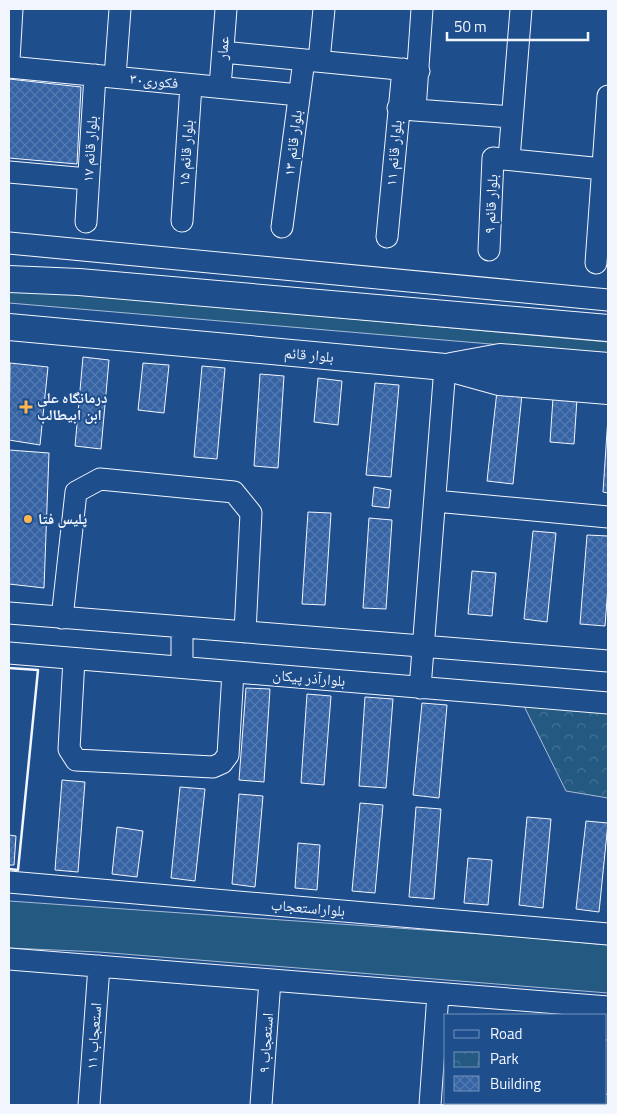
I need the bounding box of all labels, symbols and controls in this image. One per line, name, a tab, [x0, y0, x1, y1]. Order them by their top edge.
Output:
scale bar	[447, 10, 588, 42]
text: 50 m	[454, 15, 487, 38]
street label: عمار	[210, 35, 235, 62]
street label: فکوری۳۰	[129, 67, 179, 94]
street label: بلوار قائم ۱۳	[277, 109, 308, 177]
street label: بلوار قائم ۱۷	[76, 115, 103, 183]
street label: بلوار قائم ۱۵	[172, 119, 199, 187]
street label: بلوار قائم ۱۱	[379, 119, 408, 187]
street label: بلوار قائم ۹	[477, 174, 504, 234]
street label: بلوار قائم	[283, 341, 335, 368]
place label: درمانگاه علی ابن ابیطالب	[37, 386, 108, 426]
marker: درمانگاه علی ابن ابیطالب	[19, 400, 33, 414]
place label: پلیس فتا	[38, 507, 87, 530]
marker: پلیس فتا	[22, 513, 34, 525]
street label: بلوارآذر پیکان	[272, 663, 346, 692]
street label: بلواراستعجاب	[270, 893, 346, 922]
street label: استعجاب ۱۱	[80, 1002, 107, 1070]
street label: استعجاب ۹	[252, 1012, 279, 1074]
legend	[444, 1014, 607, 1104]
text: Road	[490, 1022, 522, 1045]
text: Park	[490, 1047, 519, 1070]
text: Building	[490, 1072, 541, 1095]

